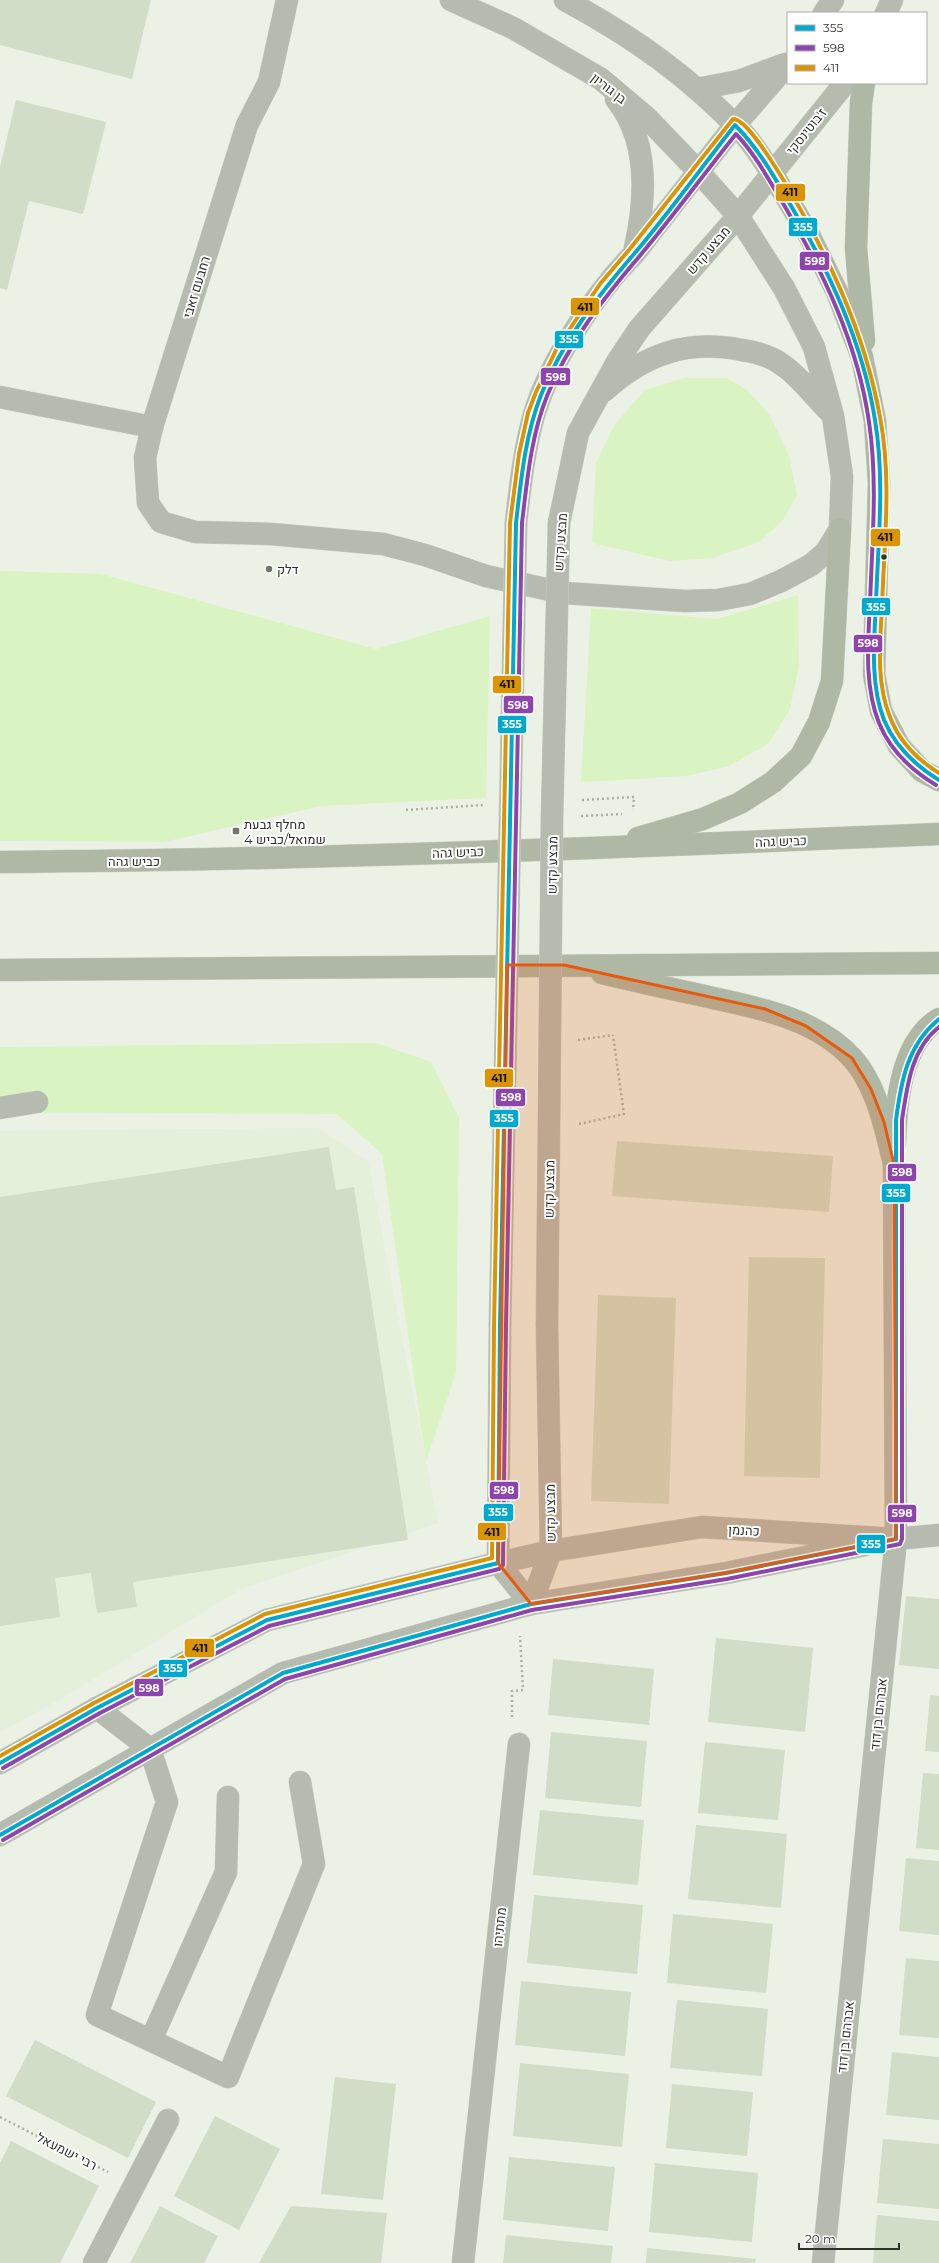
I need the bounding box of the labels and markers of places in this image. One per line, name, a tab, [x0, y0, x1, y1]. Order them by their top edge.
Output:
unlabelled marker	[879, 552, 889, 562]
place label: דלק	[277, 561, 299, 577]
marker: דלק	[264, 564, 274, 574]
place label: מחלף גבעת שמואל/כביש 4	[244, 816, 326, 847]
marker: מחלף גבעת שמואל/כביש 4	[231, 826, 241, 836]

